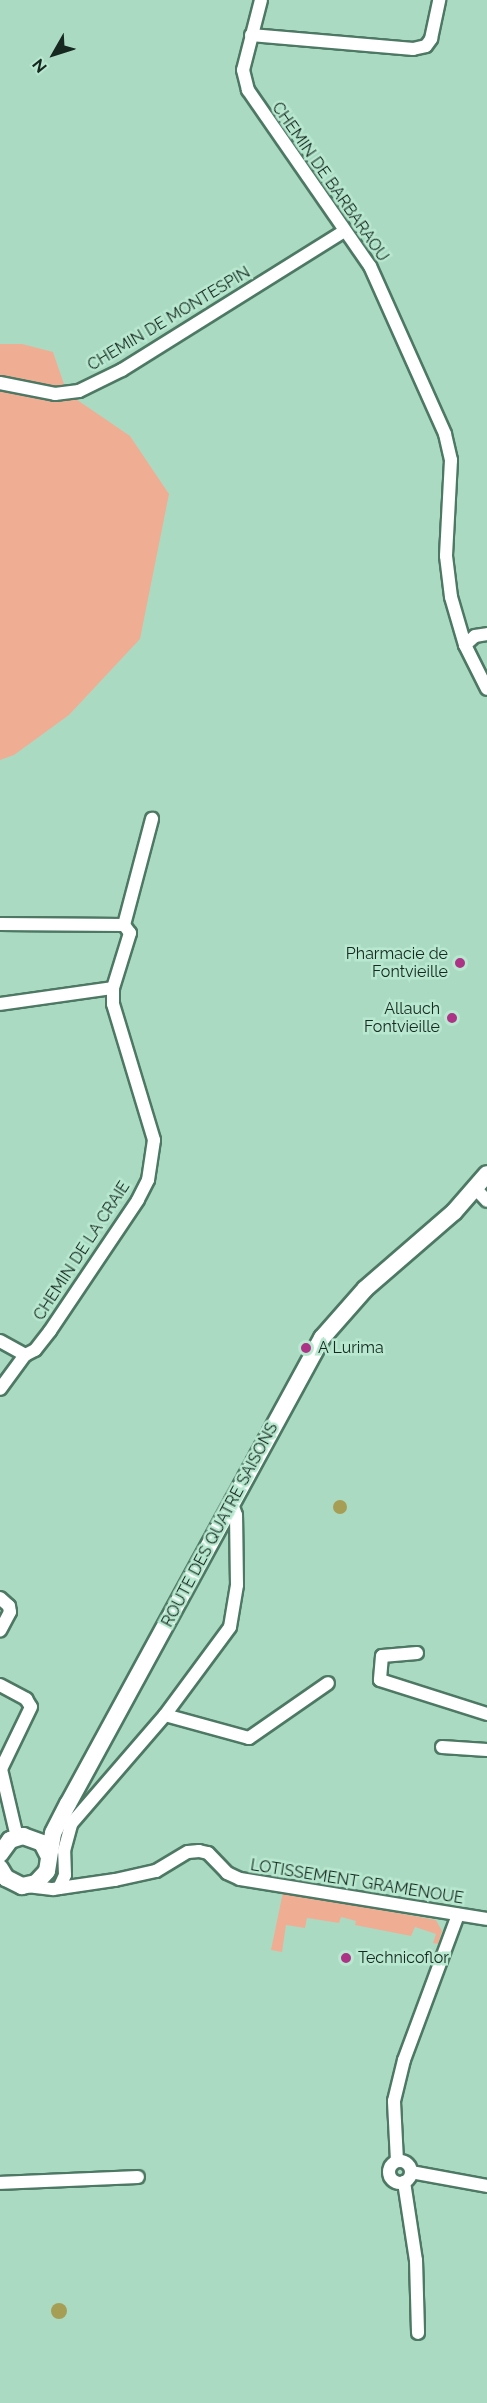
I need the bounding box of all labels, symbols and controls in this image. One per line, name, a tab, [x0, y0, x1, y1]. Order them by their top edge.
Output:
north arrow	[24, 24, 84, 84]
text: N	[28, 55, 51, 76]
street label: CHEMIN DE BARBARAOU	[268, 99, 392, 265]
street label: CHEMIN DE MONTESPIN	[84, 263, 254, 375]
place label: Pharmacie de Fontvieille	[346, 944, 448, 982]
marker: Pharmacie de Fontvieille	[453, 956, 467, 970]
place label: Allauch Fontvieille	[364, 999, 440, 1037]
marker: Allauch Fontvieille	[445, 1011, 459, 1025]
street label: CHEMIN DE LA CRAIE	[30, 1178, 134, 1324]
place label: A Lurima	[318, 1338, 384, 1358]
marker: A Lurima	[299, 1341, 313, 1355]
street label: ROUTE DES QUATRE SAISONS	[158, 1420, 282, 1630]
street label: LOTISSEMENT GRAMENOUE	[249, 1856, 465, 1908]
place label: Technicoflor	[358, 1948, 449, 1968]
marker: Technicoflor	[339, 1951, 353, 1965]

